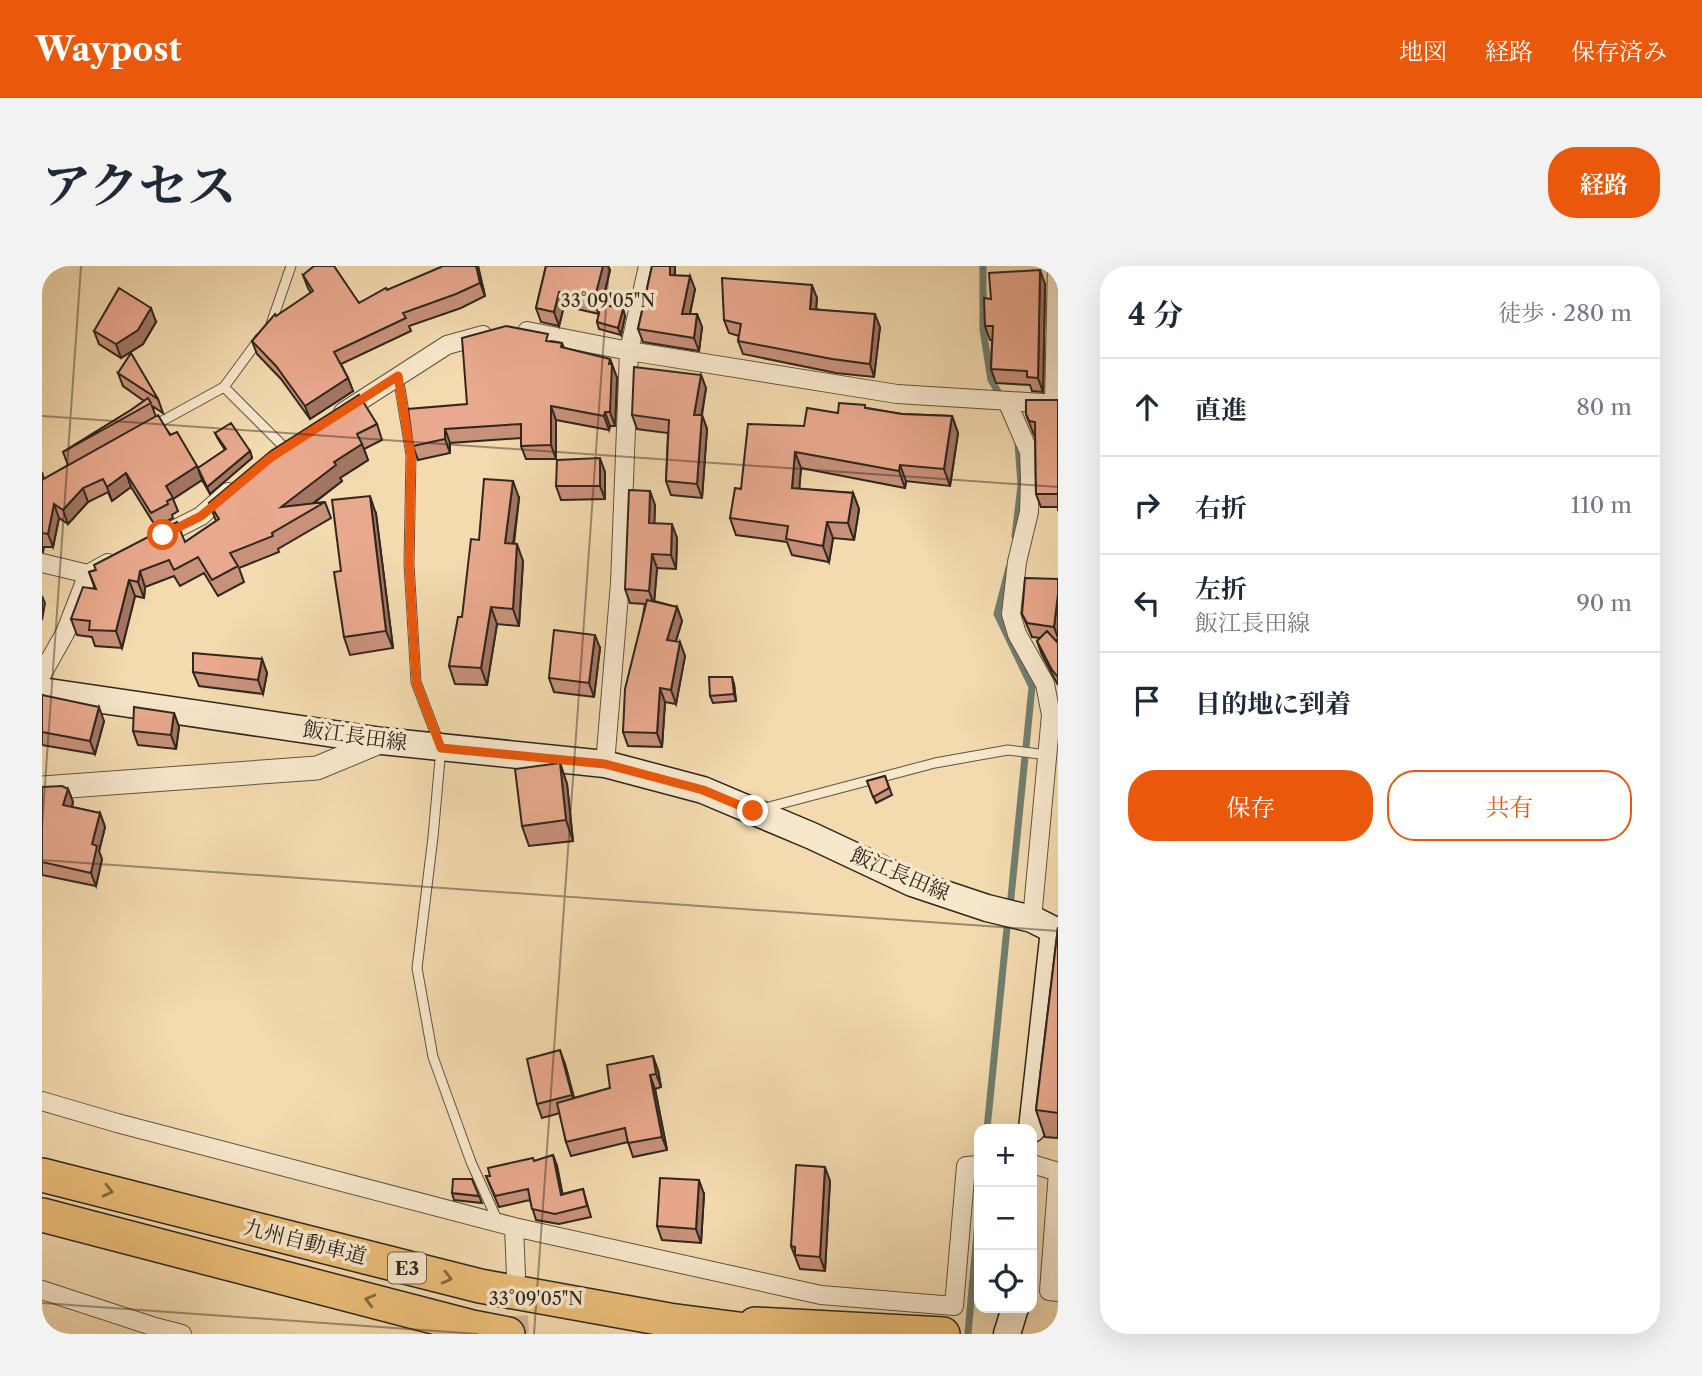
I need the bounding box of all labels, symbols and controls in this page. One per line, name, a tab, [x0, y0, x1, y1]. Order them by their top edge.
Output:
text: Waypost	[35, 29, 182, 70]
text: 地図	[1399, 37, 1447, 66]
text: 経路	[1485, 37, 1533, 66]
text: 保存済み	[1571, 37, 1667, 66]
button: 経路	[1548, 147, 1660, 218]
text: アクセス	[42, 155, 237, 216]
text: 33°09'05"N	[561, 290, 655, 312]
text: 4 分	[1128, 296, 1183, 333]
text: 徒歩 · 280 m	[1498, 299, 1632, 327]
icon: ahead	[1128, 388, 1166, 426]
text: 80 m	[1576, 393, 1632, 421]
text: 直進	[1195, 394, 1247, 426]
icon: right	[1128, 486, 1166, 524]
text: 110 m	[1571, 491, 1632, 519]
text: 右折	[1195, 492, 1247, 524]
route start	[147, 519, 178, 550]
text: 左折	[1195, 573, 1247, 605]
icon: left	[1128, 584, 1166, 622]
text: 90 m	[1576, 589, 1632, 617]
text: 飯江長田線	[1195, 609, 1310, 637]
icon: arrive	[1128, 682, 1166, 720]
text: 目的地に到着	[1195, 688, 1351, 720]
street label: 飯江長田線	[301, 716, 409, 755]
button: 保存	[1128, 770, 1373, 841]
button: 共有	[1387, 770, 1632, 841]
route end	[737, 795, 768, 826]
street label: 飯江長田線	[847, 842, 953, 906]
map controls	[974, 1124, 1037, 1313]
button: +	[974, 1124, 1037, 1187]
one-way arrow	[102, 1183, 114, 1197]
button: −	[974, 1187, 1037, 1250]
street label: 九州自動車道	[241, 1214, 369, 1269]
button: locate	[974, 1250, 1037, 1313]
road number: E3	[388, 1252, 426, 1284]
one-way arrow	[441, 1270, 453, 1284]
text: 33°09'05"N	[489, 1288, 583, 1310]
one-way arrow	[364, 1294, 376, 1309]

